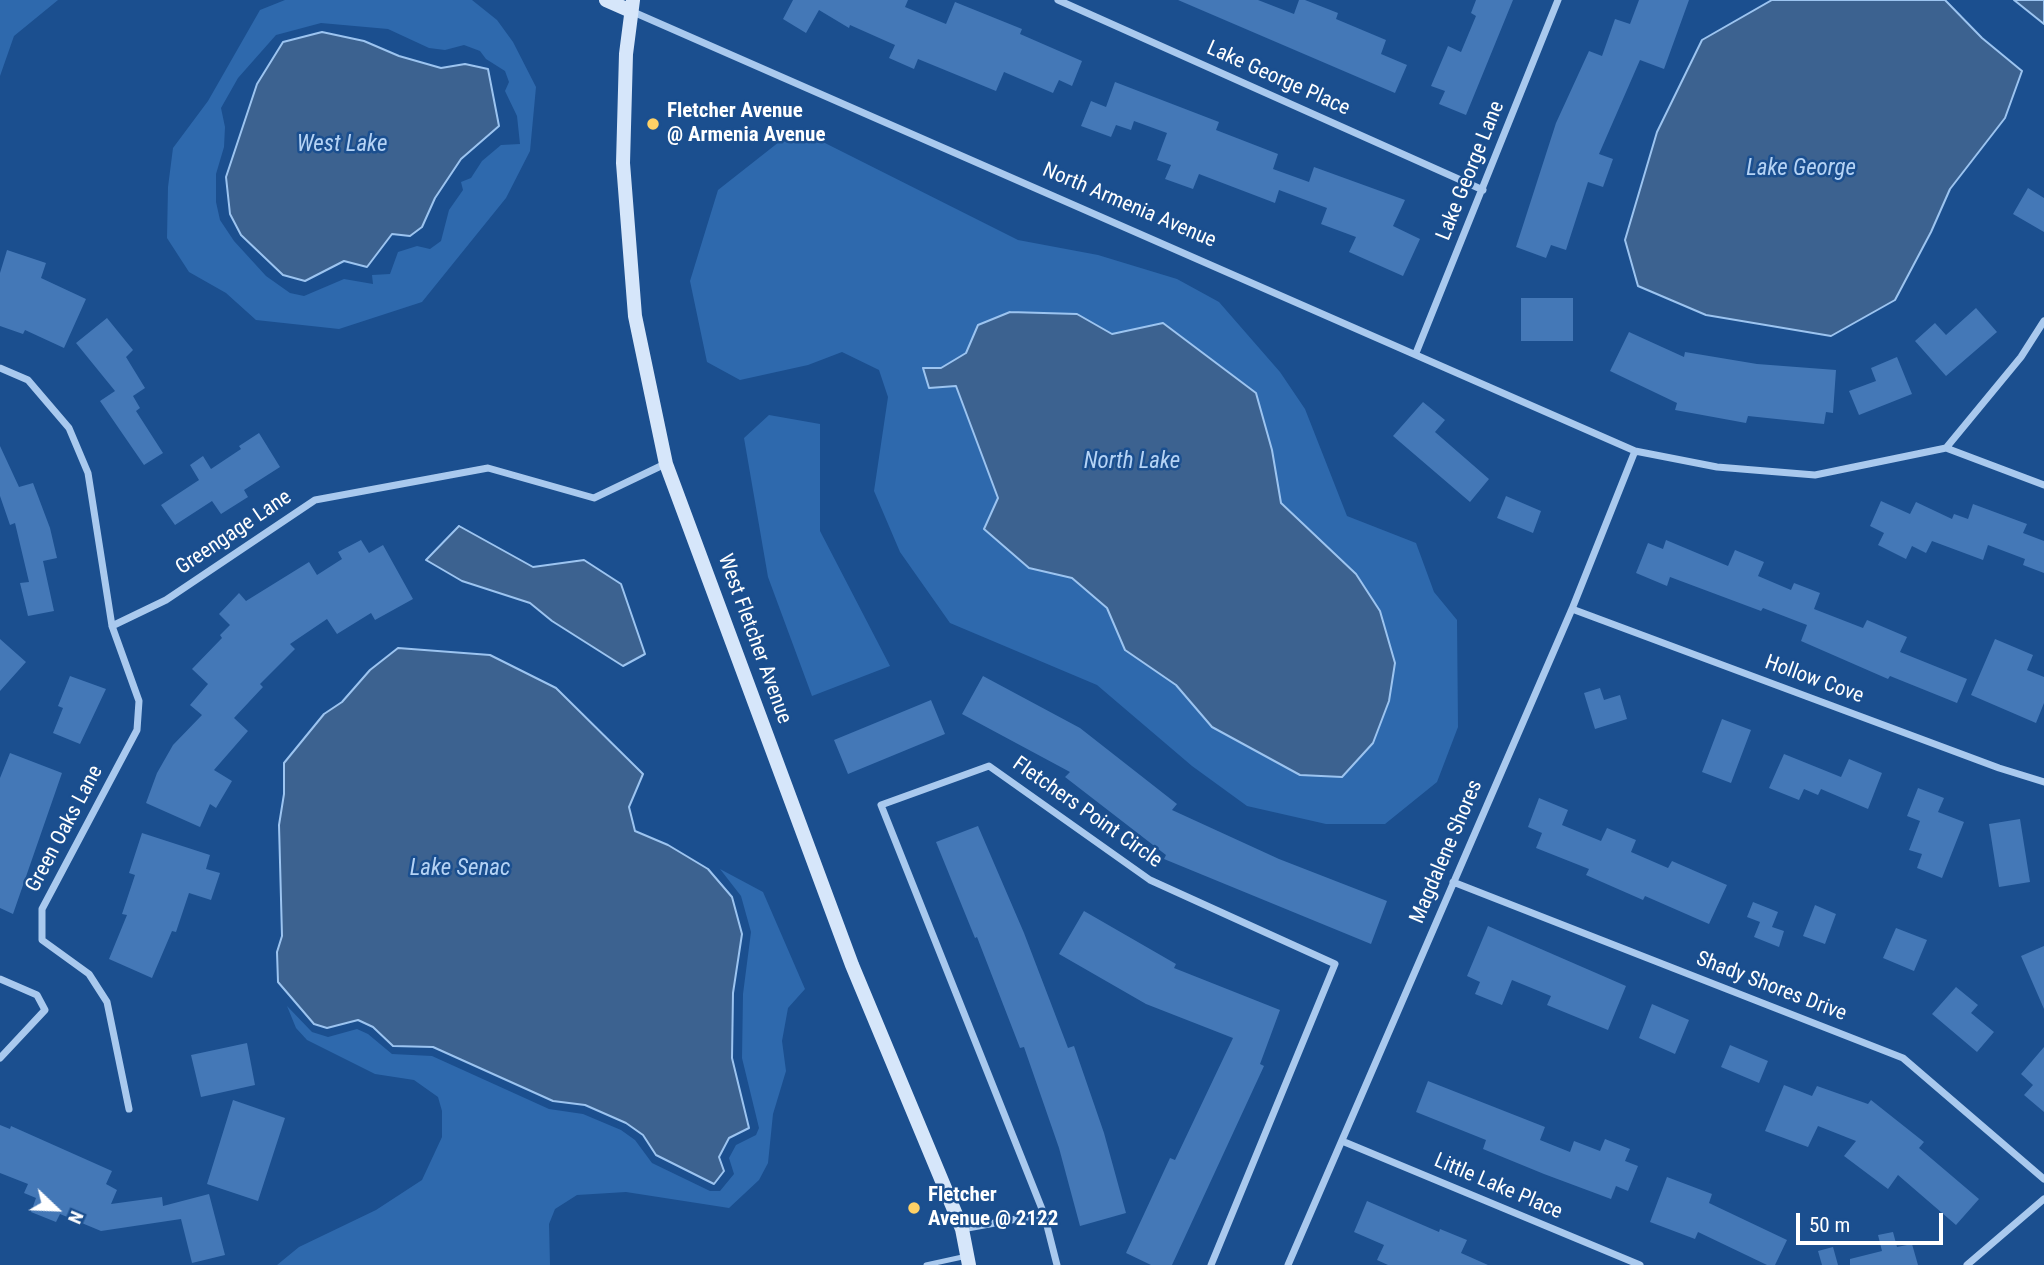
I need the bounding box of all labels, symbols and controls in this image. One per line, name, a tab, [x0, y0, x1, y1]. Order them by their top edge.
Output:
street label: Lake George Place	[1203, 36, 1353, 122]
street label: Lake George Lane	[1432, 98, 1510, 244]
place label: Fletcher Avenue @ Armenia Avenue	[667, 99, 825, 149]
marker: Fletcher Avenue @ Armenia Avenue	[645, 116, 661, 132]
water label: West Lake	[297, 131, 387, 159]
water label: Lake George	[1746, 155, 1856, 183]
street label: North Armenia Avenue	[1038, 158, 1220, 254]
water label: North Lake	[1084, 448, 1180, 476]
street label: Greengage Lane	[171, 485, 297, 581]
street label: West Fletcher Avenue	[712, 551, 796, 727]
street label: Hollow Cove	[1761, 651, 1867, 709]
street label: Fletchers Point Circle	[1007, 752, 1167, 874]
street label: Green Oaks Lane	[21, 761, 109, 897]
street label: Magdalene Shores	[1405, 776, 1489, 928]
water label: Lake Senac	[410, 855, 510, 883]
street label: Shady Shores Drive	[1692, 947, 1850, 1027]
street label: Little Lake Place	[1430, 1149, 1566, 1225]
north arrow	[21, 1174, 91, 1244]
place label: Fletcher Avenue @ 2122	[928, 1183, 1058, 1233]
scale bar	[1799, 1198, 1946, 1242]
marker: Fletcher Avenue @ 2122	[906, 1200, 922, 1216]
text: N	[63, 1208, 89, 1227]
text: 50 m	[1809, 1213, 1850, 1237]

